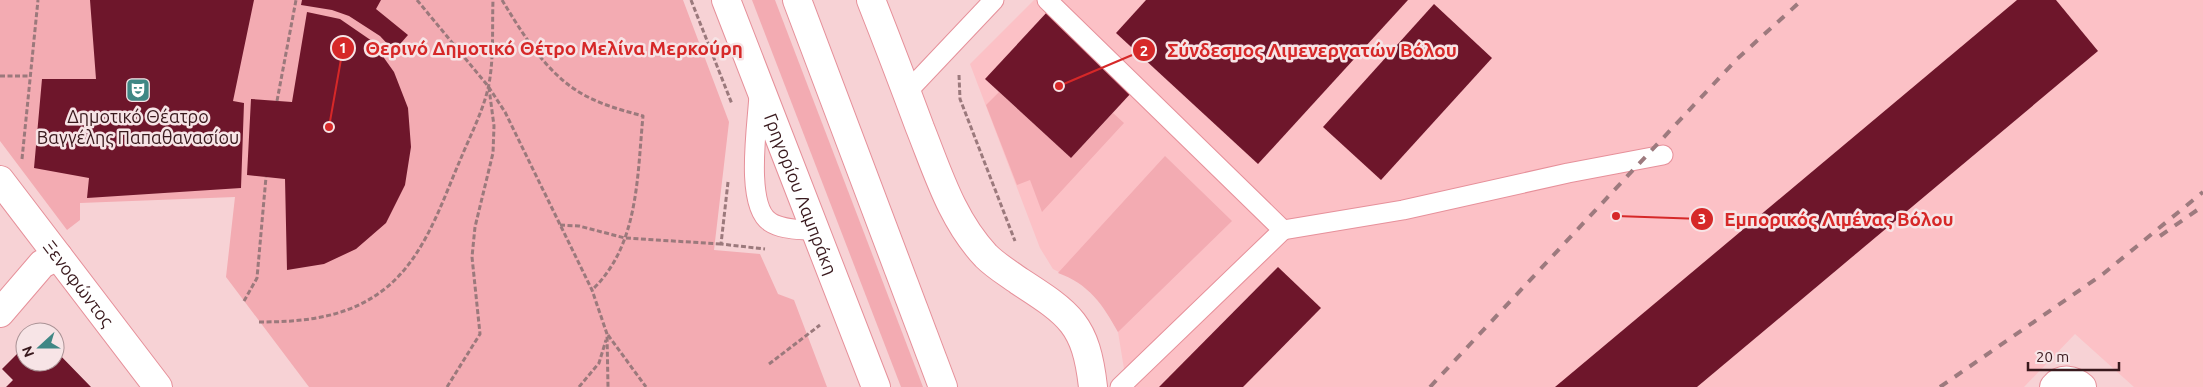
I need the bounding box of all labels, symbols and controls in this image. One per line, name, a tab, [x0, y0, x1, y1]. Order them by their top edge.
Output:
callout: Θερινό Δημοτικό Θέτρο Μελίνα Μερκούρη	[330, 31, 753, 65]
callout: Σύνδεσμος Λιμενεργατών Βόλου	[1132, 33, 1466, 67]
text: Θερινό Δημοτικό Θέτρο Μελίνα Μερκούρη	[365, 37, 743, 59]
text: 1	[339, 39, 347, 56]
text: Σύνδεσμος Λιμενεργατών Βόλου	[1167, 39, 1457, 61]
text: 2	[1140, 42, 1148, 59]
theatre icon: Δημοτικό Θέατρο Βαγγέλης Παπαθανασίου	[125, 77, 151, 103]
place label: Δημοτικό Θέατρο Βαγγέλης Παπαθανασίου	[37, 106, 239, 148]
street label: Γρηγορίου Λαμπράκη	[761, 110, 841, 277]
callout: Εμπορικός Λιμένας Βόλου	[1689, 202, 1964, 236]
text: Εμπορικός Λιμένας Βόλου	[1724, 208, 1954, 230]
text: 3	[1698, 210, 1706, 227]
street label: Ξενοφώντος	[40, 237, 118, 331]
north arrow	[15, 322, 65, 372]
scale bar	[2028, 340, 2119, 372]
text: N	[19, 344, 37, 359]
text: 20 m	[2036, 348, 2069, 365]

